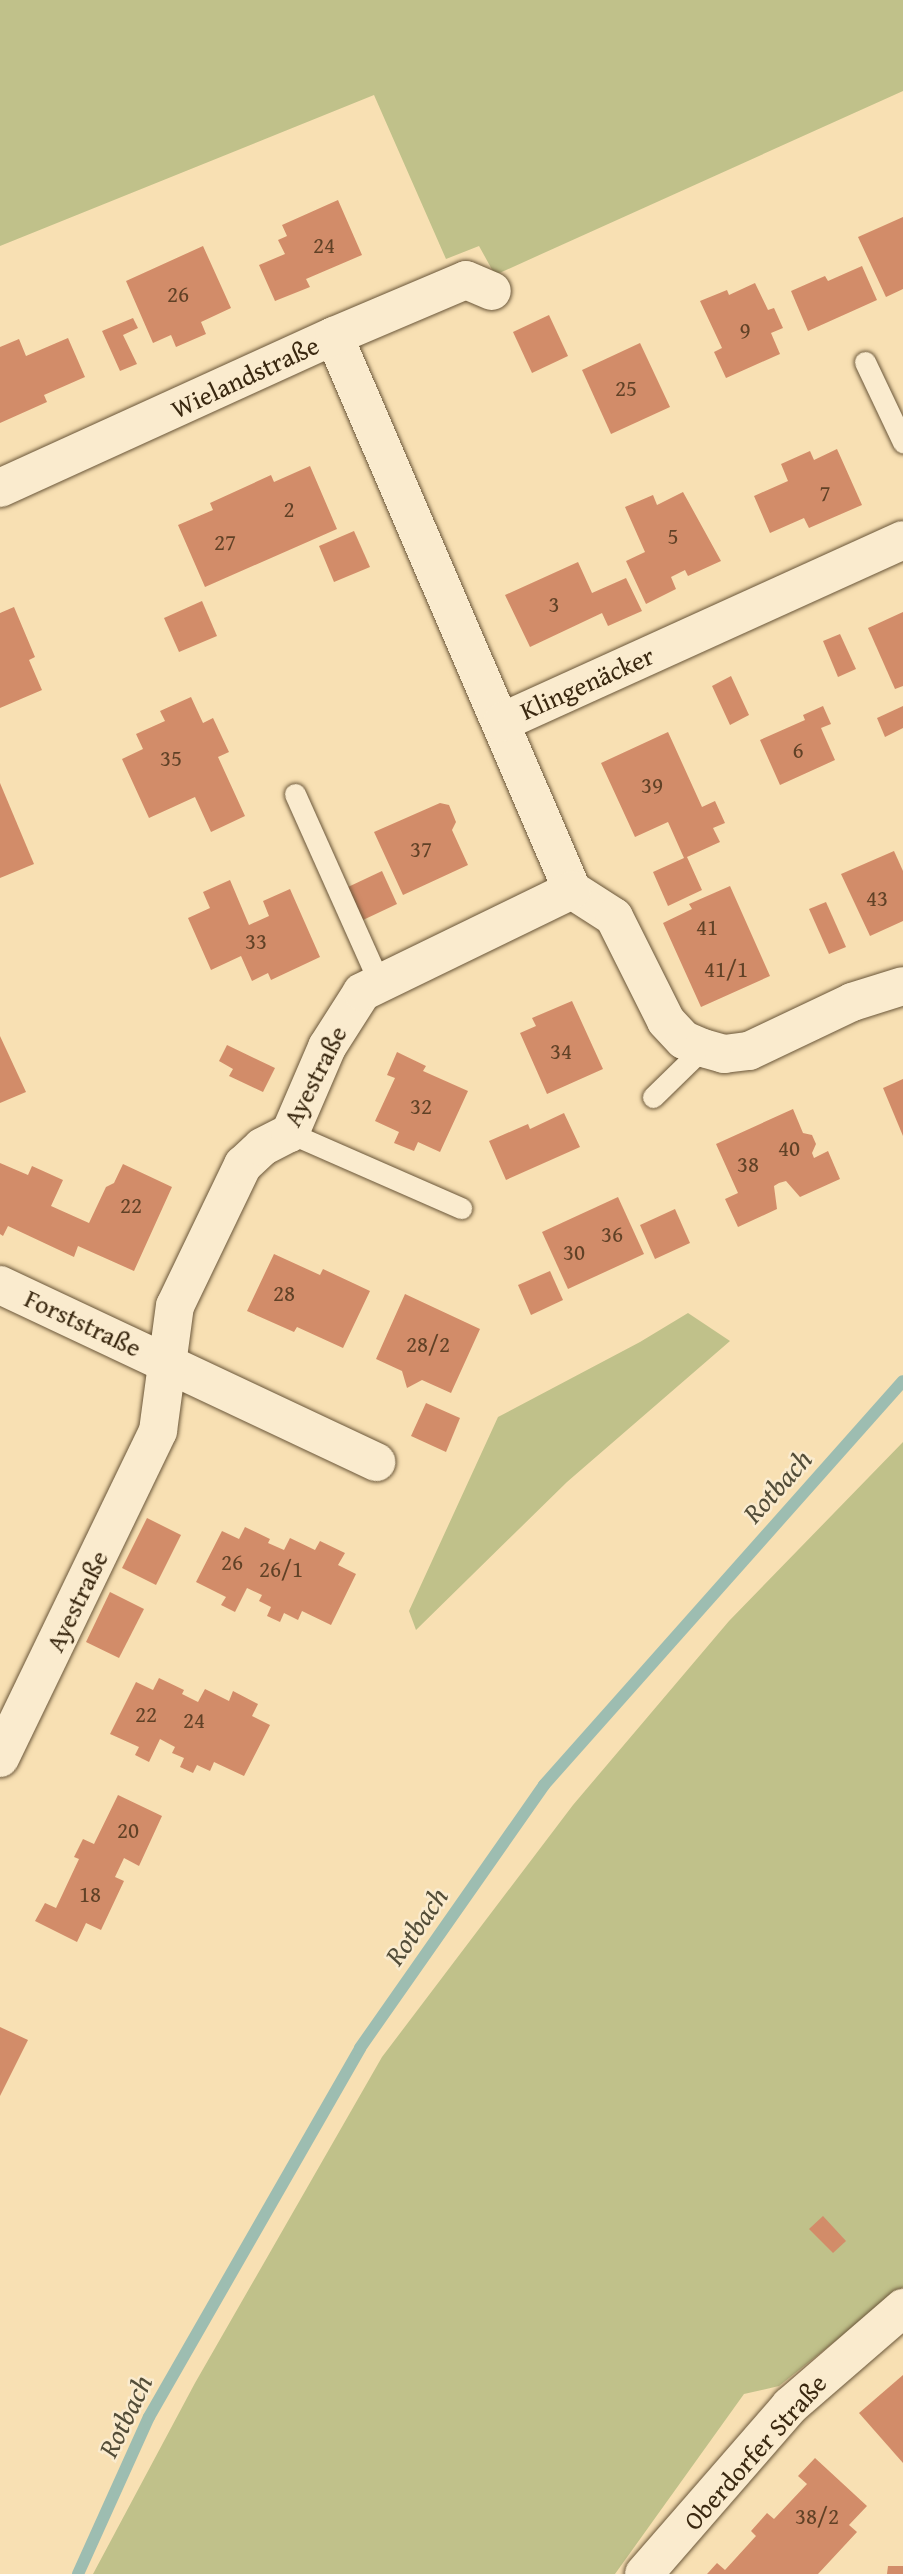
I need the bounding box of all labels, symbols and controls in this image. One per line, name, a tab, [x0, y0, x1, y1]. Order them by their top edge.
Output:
house number: 24	[313, 231, 335, 259]
house number: 26	[167, 280, 189, 308]
house number: 9	[739, 316, 751, 344]
street label: Wielandstraße	[166, 329, 324, 425]
house number: 25	[615, 374, 637, 402]
house number: 7	[819, 479, 831, 507]
house number: 2	[283, 495, 295, 523]
house number: 5	[667, 522, 679, 550]
house number: 27	[214, 528, 236, 556]
house number: 3	[548, 590, 560, 618]
street label: Klingenäcker	[515, 640, 659, 726]
house number: 6	[792, 736, 804, 764]
house number: 35	[160, 744, 182, 772]
house number: 39	[641, 771, 663, 799]
house number: 37	[410, 835, 432, 863]
house number: 43	[866, 884, 888, 912]
house number: 41	[696, 913, 718, 941]
house number: 33	[245, 927, 267, 955]
house number: 41/1	[704, 955, 748, 983]
street label: Ayestraße	[276, 1020, 354, 1132]
house number: 34	[550, 1037, 572, 1065]
house number: 32	[410, 1092, 432, 1120]
house number: 40	[778, 1134, 800, 1162]
house number: 38	[737, 1150, 759, 1178]
house number: 22	[120, 1191, 142, 1219]
house number: 36	[601, 1220, 623, 1248]
house number: 30	[563, 1238, 585, 1266]
house number: 28	[273, 1279, 295, 1307]
street label: Forststraße	[20, 1282, 146, 1364]
house number: 28/2	[406, 1330, 450, 1358]
water label: Rotbach	[735, 1442, 819, 1530]
street label: Ayestraße	[39, 1545, 115, 1657]
house number: 26	[221, 1548, 243, 1576]
house number: 26/1	[259, 1555, 303, 1583]
house number: 22	[135, 1700, 157, 1728]
house number: 24	[183, 1706, 205, 1734]
house number: 20	[117, 1816, 139, 1844]
house number: 18	[79, 1880, 101, 1908]
water label: Rotbach	[377, 1881, 455, 1971]
street label: Oberdorfer Straße	[677, 2368, 833, 2536]
water label: Rotbach	[91, 2369, 159, 2463]
house number: 38/2	[795, 2502, 839, 2530]

